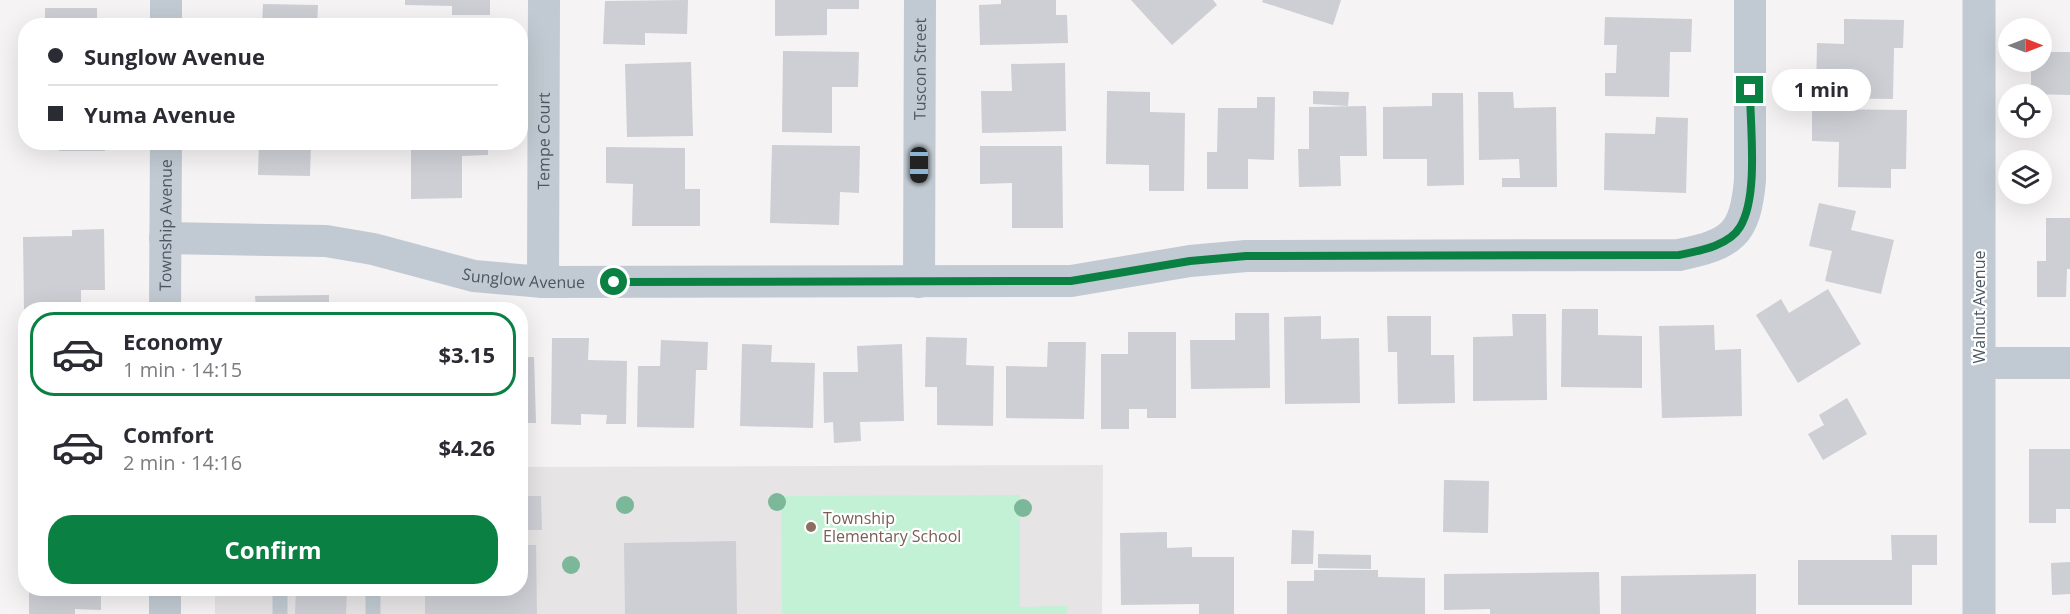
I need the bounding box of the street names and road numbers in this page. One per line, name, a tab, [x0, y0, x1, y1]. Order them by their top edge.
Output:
street label: Tuscon Street	[909, 18, 931, 120]
street label: Tempe Court	[532, 92, 555, 190]
street label: Township Avenue	[154, 159, 177, 291]
street label: Walnut Avenue	[1968, 251, 1990, 363]
street label: Sunglow Avenue	[460, 262, 585, 293]

